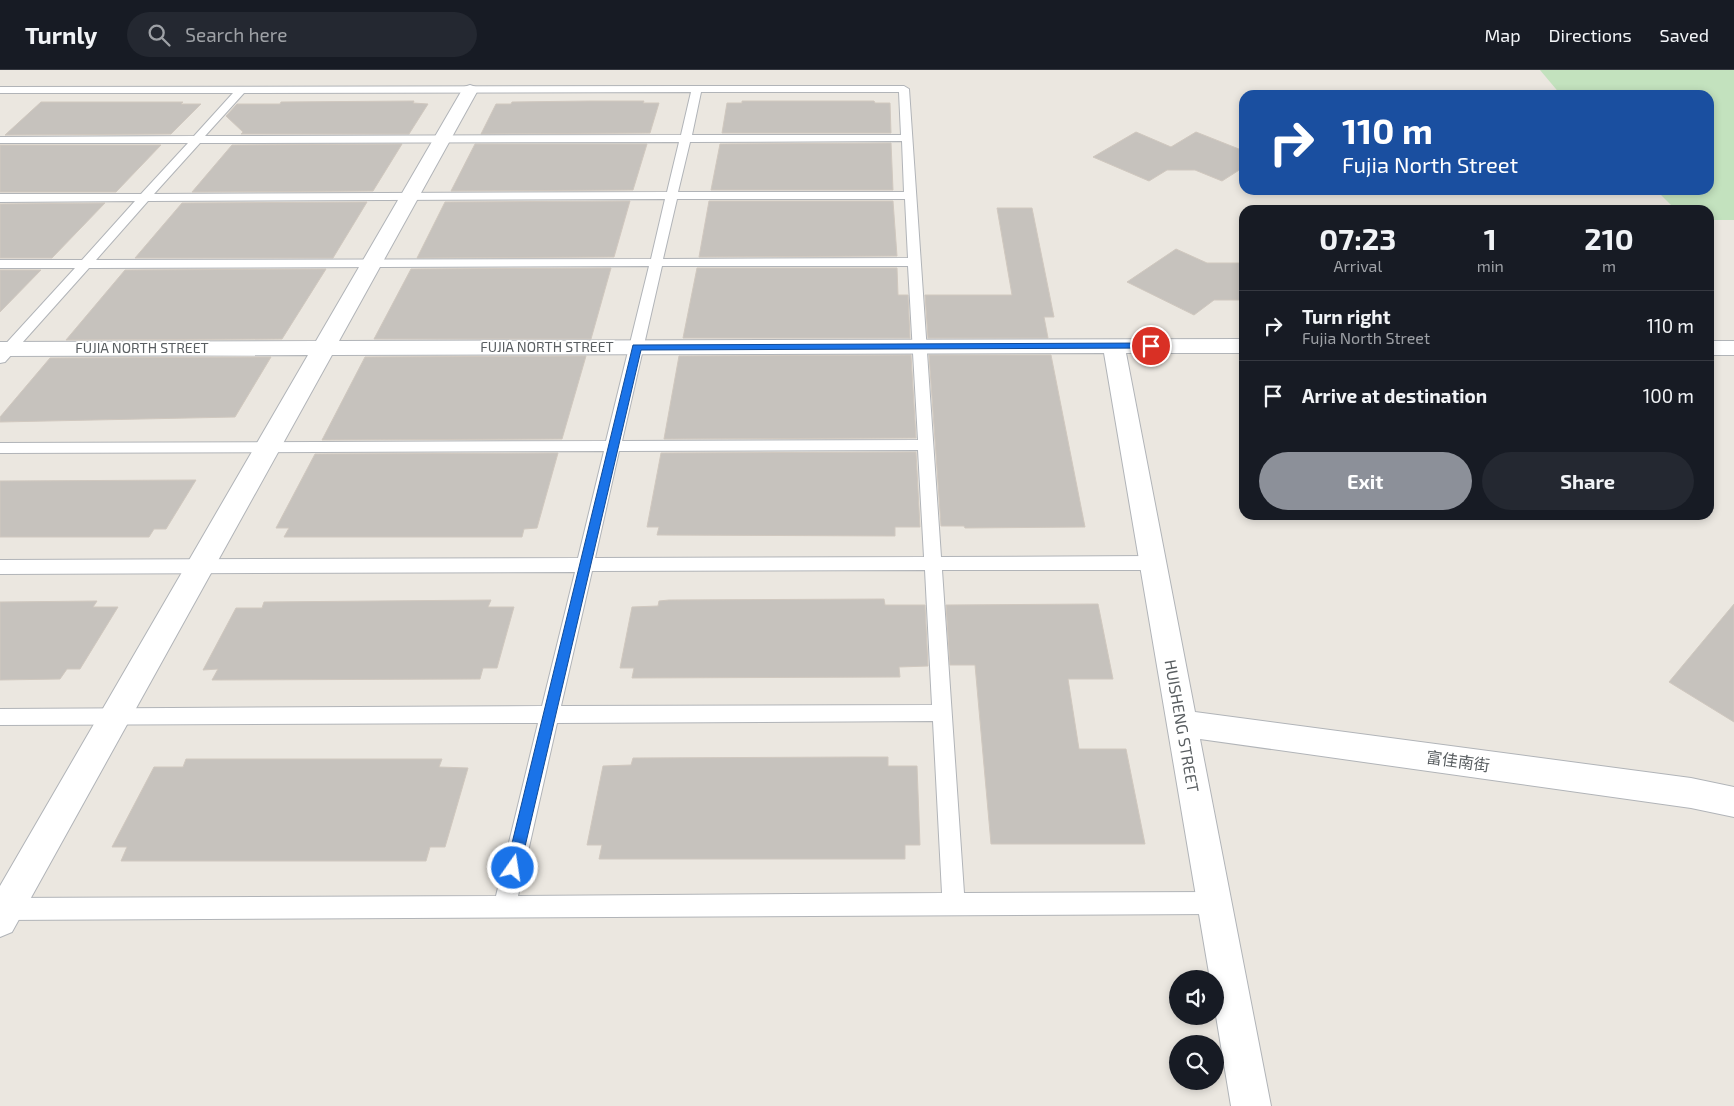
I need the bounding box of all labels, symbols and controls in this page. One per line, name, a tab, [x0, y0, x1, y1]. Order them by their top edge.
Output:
search box	[127, 12, 477, 57]
text: Turnly	[25, 20, 97, 49]
icon: search	[145, 21, 173, 49]
text: Search here	[185, 23, 287, 46]
text: Map	[1484, 24, 1521, 46]
text: Directions	[1549, 24, 1632, 46]
text: Saved	[1660, 24, 1709, 46]
text: 110 m	[1342, 109, 1433, 151]
icon: right	[1259, 110, 1324, 175]
text: Fujia North Street	[1342, 151, 1518, 177]
text: 07:23	[1319, 220, 1396, 256]
text: 1	[1484, 220, 1497, 256]
text: 210	[1584, 220, 1634, 256]
text: Arrival	[1333, 256, 1382, 275]
text: min	[1477, 256, 1504, 275]
text: m	[1602, 256, 1616, 275]
text: Turn right	[1302, 305, 1390, 328]
icon: right	[1259, 312, 1287, 340]
text: 110 m	[1647, 314, 1694, 337]
pin	[1130, 325, 1172, 367]
text: Fujia North Street	[1302, 328, 1430, 347]
icon: arrive	[1137, 332, 1165, 360]
street label: FUJIA NORTH STREET	[480, 338, 614, 355]
street label: FUJIA NORTH STREET	[75, 339, 209, 356]
icon: arrive	[1259, 382, 1287, 410]
text: Arrive at destination	[1302, 384, 1487, 407]
text: 100 m	[1643, 384, 1694, 407]
button: Exit	[1259, 452, 1472, 510]
button: Share	[1482, 452, 1694, 510]
street label: HUISHENG STREET	[1161, 658, 1204, 794]
street label: 富佳南街	[1425, 747, 1491, 774]
position arrow	[486, 841, 538, 893]
map controls	[1169, 970, 1224, 1090]
button: sound	[1169, 970, 1224, 1025]
button: search	[1169, 1035, 1224, 1090]

